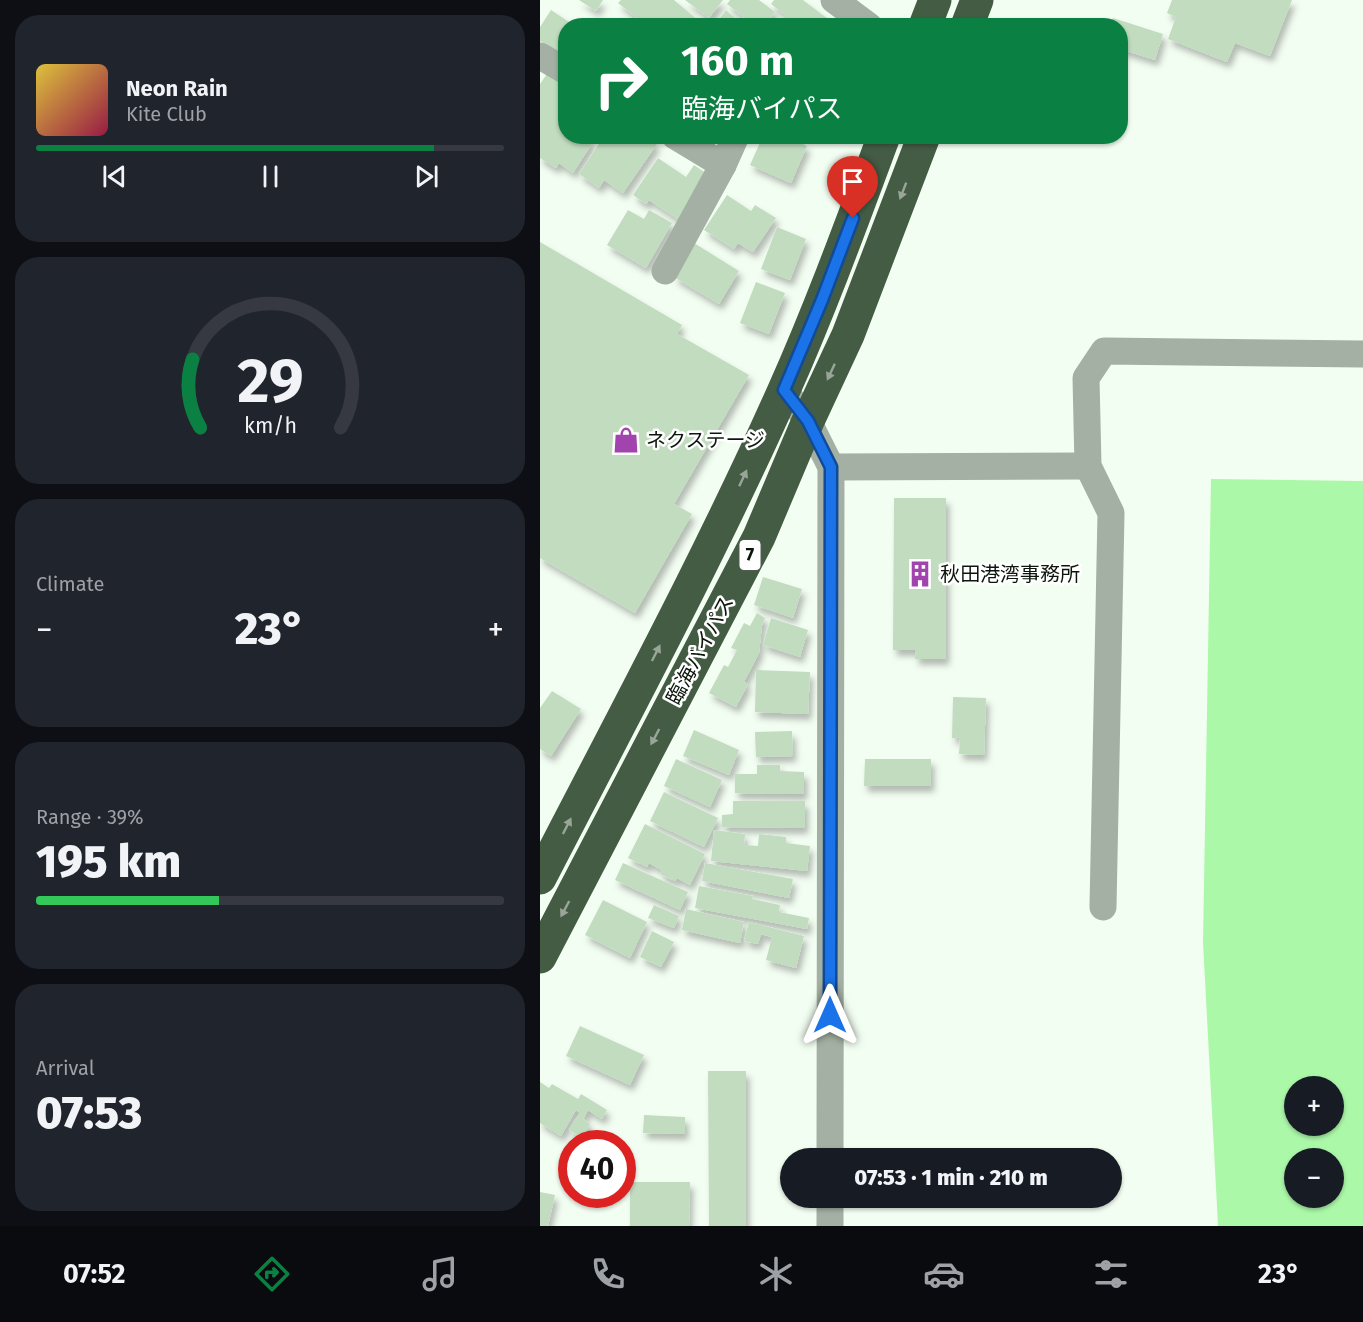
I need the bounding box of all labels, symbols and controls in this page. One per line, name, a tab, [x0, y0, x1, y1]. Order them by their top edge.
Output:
text: 160 m	[681, 36, 794, 86]
icon: right	[582, 42, 660, 120]
text: Neon Rain	[126, 75, 228, 102]
text: 臨海バイパス	[681, 93, 842, 125]
text: Kite Club	[126, 102, 207, 126]
pin	[827, 156, 878, 218]
icon: previous	[98, 160, 131, 193]
icon: pause	[254, 160, 287, 193]
icon: next	[410, 160, 443, 193]
icon: arrive	[836, 165, 869, 198]
one-way arrow	[898, 182, 908, 200]
text: 29	[237, 344, 303, 419]
one-way arrow	[825, 363, 835, 381]
text: km/h	[243, 413, 297, 439]
shop icon: ネクステージ	[611, 425, 641, 455]
place label: ネクステージ	[646, 428, 765, 452]
one-way arrow	[738, 469, 748, 487]
road number: 7	[740, 540, 760, 570]
building icon: 秋田港湾事務所	[905, 559, 935, 589]
place label: 秋田港湾事務所	[940, 562, 1080, 586]
text: Climate	[36, 572, 104, 596]
street label: 臨海バイパス	[661, 592, 739, 708]
text: 23°	[235, 602, 305, 656]
text: −	[36, 610, 53, 650]
text: +	[488, 610, 504, 650]
one-way arrow	[651, 644, 660, 661]
one-way arrow	[650, 728, 660, 745]
text: Range · 39%	[36, 805, 144, 829]
one-way arrow	[562, 818, 571, 835]
text: 195 km	[36, 835, 181, 889]
one-way arrow	[560, 901, 570, 918]
position arrow	[798, 983, 862, 1047]
text: Arrival	[36, 1056, 95, 1080]
map controls	[1284, 1076, 1344, 1208]
button: +	[1284, 1076, 1344, 1136]
text: 07:53	[36, 1086, 142, 1140]
speed limit sign: 40	[558, 1130, 636, 1208]
button: −	[1284, 1148, 1344, 1208]
text: 07:53 · 1 min · 210 m	[854, 1164, 1048, 1191]
icon: directions	[251, 1253, 293, 1295]
icon: music	[419, 1253, 461, 1295]
icon: phone	[587, 1253, 629, 1295]
icon: climate	[755, 1253, 797, 1295]
icon: car	[923, 1253, 965, 1295]
icon: filters	[1090, 1253, 1132, 1295]
text: 07:52	[63, 1258, 126, 1290]
text: 23°	[1258, 1258, 1300, 1290]

